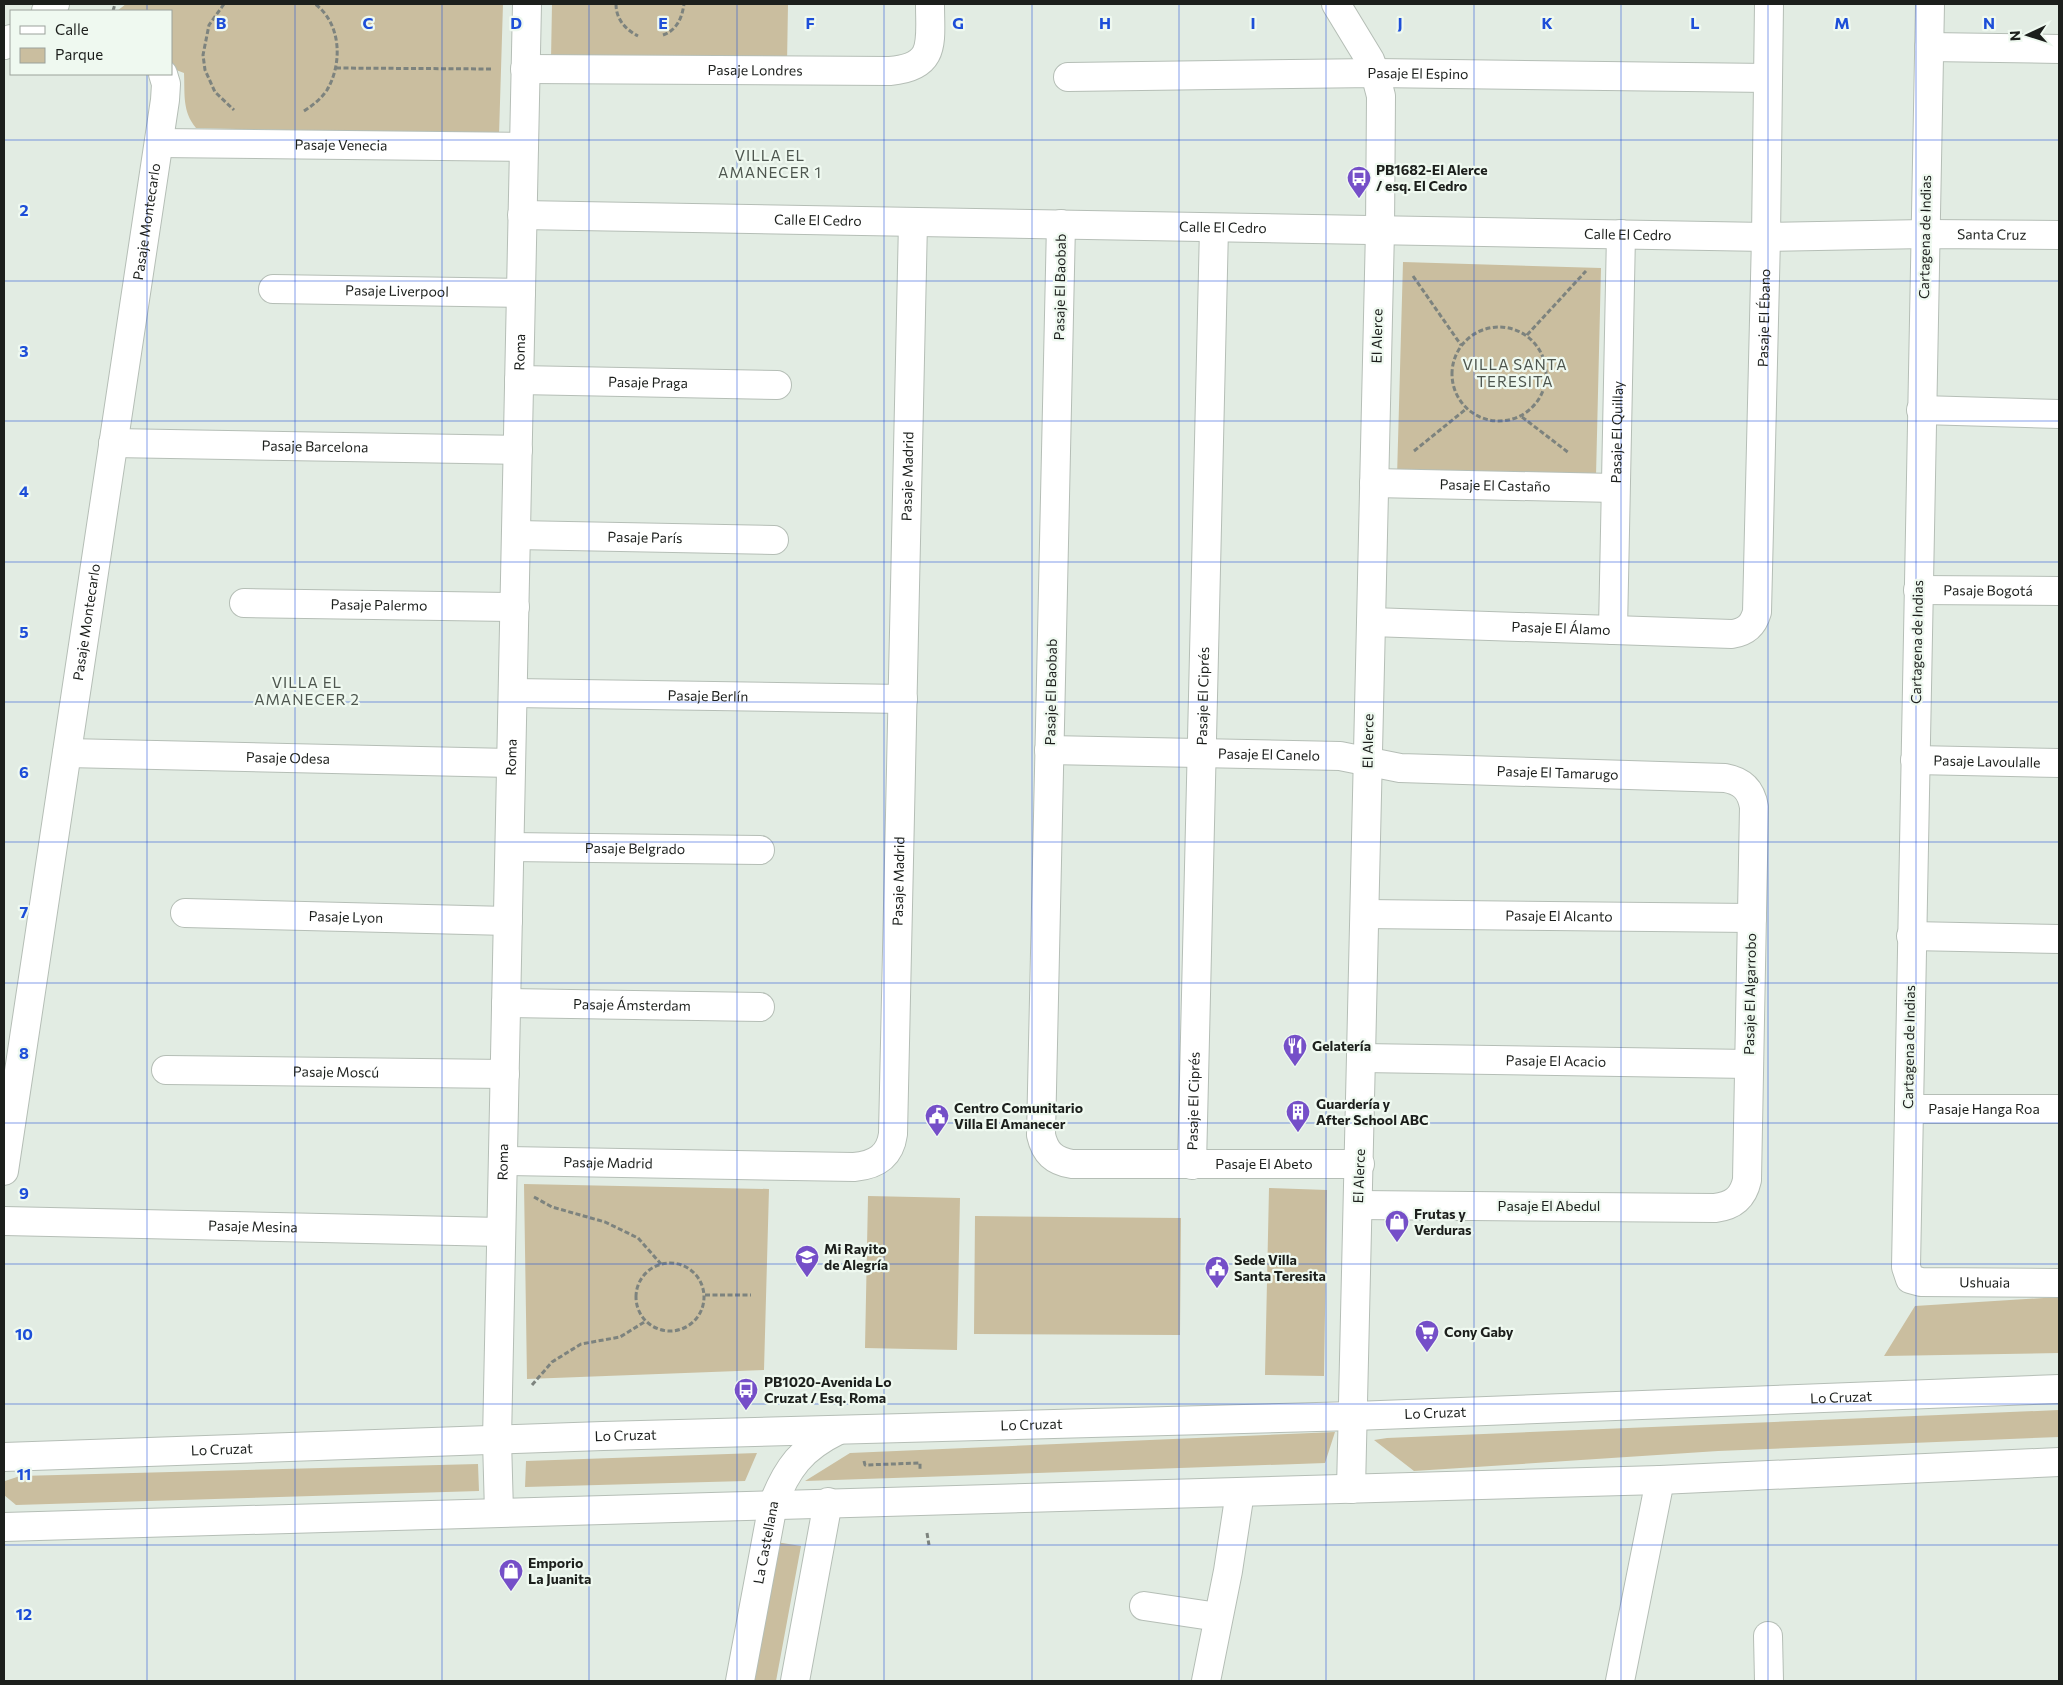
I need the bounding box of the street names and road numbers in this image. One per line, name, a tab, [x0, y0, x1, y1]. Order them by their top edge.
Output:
street label: Pasaje Londres	[707, 61, 803, 79]
street label: Pasaje El Espino	[1367, 64, 1469, 82]
street label: Pasaje Venecia	[294, 135, 387, 154]
street label: Pasaje Montecarlo	[129, 162, 163, 281]
street label: Cartagena de Indias	[1915, 175, 1934, 299]
street label: Calle El Cedro	[774, 210, 862, 229]
street label: Calle El Cedro	[1179, 218, 1267, 236]
street label: Calle El Cedro	[1584, 225, 1672, 243]
street label: Santa Cruz	[1957, 225, 2027, 243]
street label: Pasaje El Baobab	[1050, 234, 1069, 340]
street label: Pasaje El Ébano	[1754, 269, 1773, 367]
street label: Pasaje Liverpool	[345, 281, 449, 300]
street label: El Alerce	[1368, 308, 1385, 364]
street label: Roma	[510, 334, 528, 371]
street label: Pasaje Praga	[608, 373, 688, 391]
street label: Pasaje El Quillay	[1607, 381, 1626, 483]
street label: Pasaje Madrid	[897, 431, 916, 521]
street label: Pasaje Barcelona	[261, 437, 369, 455]
street label: Pasaje El Castaño	[1439, 475, 1551, 495]
street label: Pasaje París	[607, 528, 683, 546]
street label: Pasaje Montecarlo	[69, 562, 103, 682]
street label: Cartagena de Indias	[1907, 580, 1926, 704]
street label: Pasaje Bogotá	[1943, 581, 2033, 599]
street label: Pasaje Palermo	[330, 595, 427, 614]
street label: Pasaje El Álamo	[1511, 618, 1611, 638]
street label: Pasaje El Baobab	[1041, 639, 1060, 745]
street label: Pasaje El Ciprés	[1193, 647, 1212, 746]
street label: Pasaje Berlín	[667, 686, 748, 705]
street label: El Alerce	[1359, 713, 1376, 769]
street label: Roma	[502, 739, 520, 776]
street label: Pasaje El Canelo	[1218, 744, 1320, 764]
street label: Pasaje Odesa	[246, 748, 330, 767]
street label: Pasaje Lavoulalle	[1933, 751, 2041, 771]
street label: Pasaje El Tamarugo	[1496, 762, 1619, 783]
street label: Pasaje Madrid	[889, 836, 908, 926]
street label: Pasaje Belgrado	[585, 839, 685, 857]
street label: Pasaje El Alcanto	[1505, 906, 1613, 925]
street label: Pasaje Lyon	[309, 907, 383, 926]
street label: Pasaje El Algarrobo	[1740, 933, 1759, 1055]
street label: Cartagena de Indias	[1899, 985, 1918, 1109]
street label: Pasaje Ámsterdam	[573, 995, 691, 1014]
street label: Pasaje El Ciprés	[1183, 1051, 1203, 1151]
street label: Pasaje El Acacio	[1506, 1051, 1606, 1070]
street label: Pasaje Moscú	[293, 1062, 379, 1081]
street label: Pasaje Hanga Roa	[1928, 1100, 2040, 1117]
street label: Roma	[493, 1143, 511, 1181]
street label: El Alerce	[1349, 1148, 1368, 1204]
street label: Pasaje Madrid	[563, 1153, 653, 1172]
street label: Pasaje El Abeto	[1215, 1155, 1313, 1172]
street label: Pasaje El Abedul	[1498, 1197, 1600, 1214]
street label: Pasaje Mesina	[208, 1217, 298, 1235]
street label: Ushuaia	[1959, 1273, 2010, 1291]
street label: Lo Cruzat	[1810, 1387, 1873, 1407]
street label: Lo Cruzat	[1404, 1403, 1467, 1422]
street label: Lo Cruzat	[1000, 1415, 1063, 1433]
street label: Lo Cruzat	[594, 1426, 657, 1444]
street label: Lo Cruzat	[190, 1439, 253, 1458]
street label: La Castellana	[749, 1499, 781, 1585]

